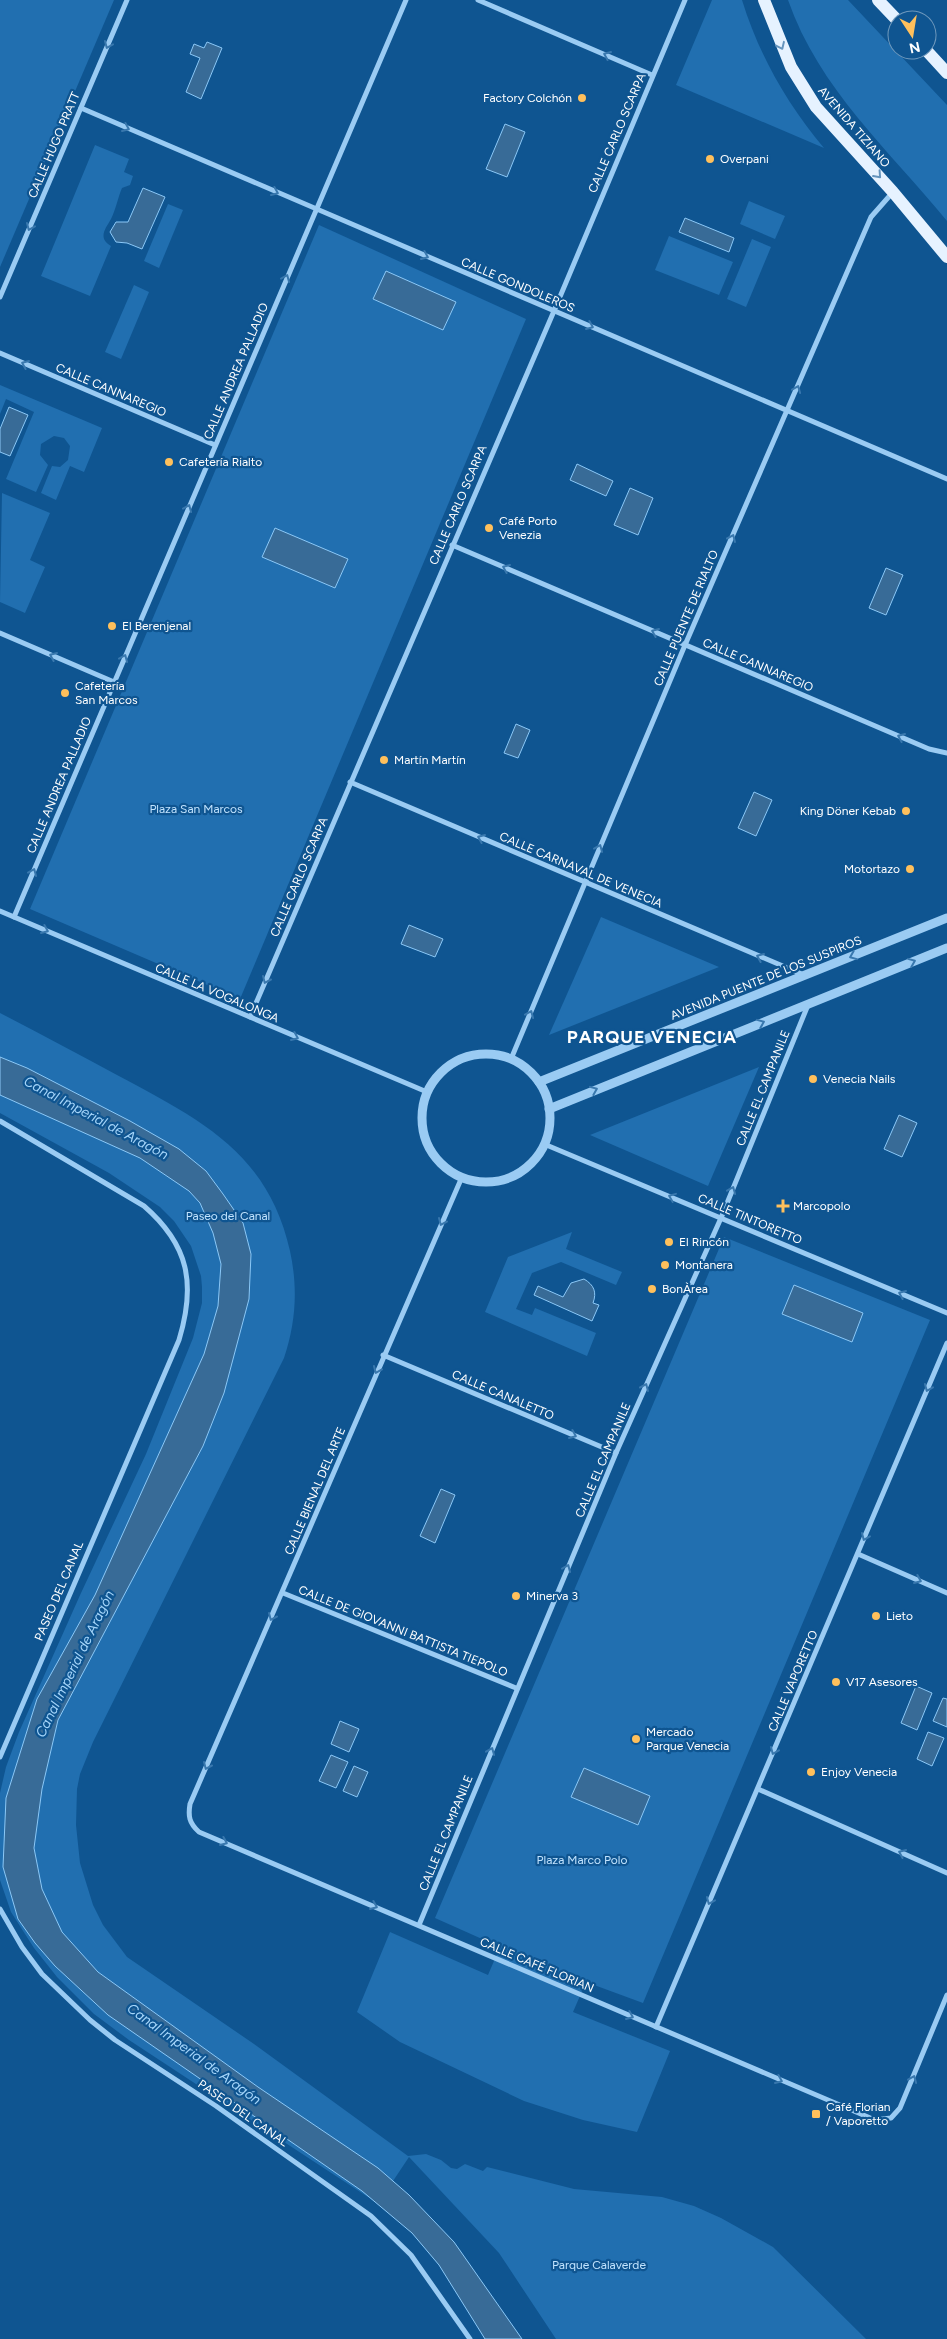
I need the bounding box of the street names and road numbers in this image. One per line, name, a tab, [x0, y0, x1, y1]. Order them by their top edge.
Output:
street label: CALLE CARLO SCARPA	[585, 71, 649, 195]
street label: AVENIDA TIZIANO	[815, 84, 893, 170]
street label: CALLE HUGO PRATT	[25, 89, 83, 200]
street label: CALLE GONDOLEROS	[459, 255, 577, 315]
street label: CALLE ANDREA PALLADIO	[201, 301, 271, 441]
street label: CALLE CANNAREGIO	[54, 360, 168, 420]
street label: CALLE CARLO SCARPA	[426, 443, 490, 567]
street label: CALLE PUENTE DE RIALTO	[651, 548, 721, 688]
street label: CALLE CANNAREGIO	[701, 635, 815, 695]
street label: CALLE ANDREA PALLADIO	[24, 715, 94, 855]
street label: CALLE CARLO SCARPA	[267, 815, 331, 939]
street label: CALLE CARNAVAL DE VENECIA	[497, 829, 665, 911]
street label: AVENIDA PUENTE DE LOS SUSPIROS	[668, 933, 864, 1023]
street label: CALLE LA VOGALONGA	[153, 961, 281, 1025]
street label: CALLE EL CAMPANILE	[733, 1028, 793, 1148]
street label: CALLE TINTORETTO	[696, 1191, 804, 1247]
street label: CALLE CANALETTO	[450, 1367, 556, 1423]
street label: CALLE EL CAMPANILE	[572, 1400, 634, 1520]
street label: CALLE BIENAL DEL ARTE	[282, 1425, 348, 1557]
street label: PASEO DEL CANAL	[32, 1538, 87, 1643]
street label: CALLE DE GIOVANNI BATTISTA TIEPOLO	[296, 1582, 510, 1680]
street label: CALLE VAPORETTO	[765, 1628, 821, 1734]
street label: CALLE EL CAMPANILE	[416, 1773, 476, 1893]
street label: CALLE CAFÉ FLORIAN	[478, 1935, 596, 1995]
street label: PASEO DEL CANAL	[195, 2077, 291, 2150]

